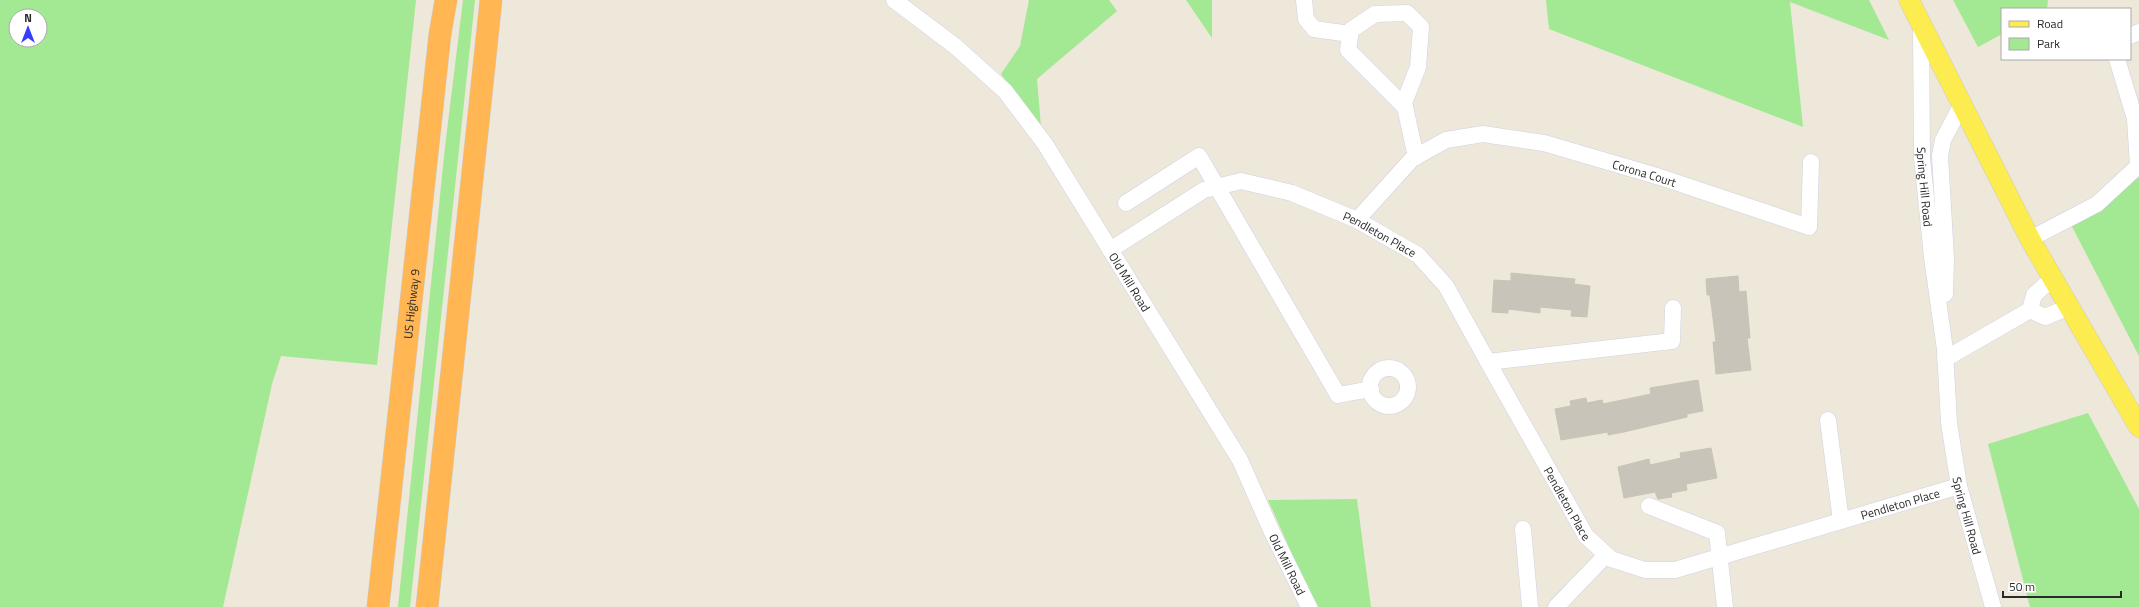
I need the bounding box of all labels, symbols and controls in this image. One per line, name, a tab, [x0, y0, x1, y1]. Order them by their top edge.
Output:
north arrow	[8, 8, 48, 48]
legend	[2001, 8, 2131, 60]
text: N	[24, 10, 32, 26]
text: Road	[2037, 14, 2063, 33]
text: Park	[2037, 34, 2060, 53]
street label: Spring Hill Road	[1912, 147, 1938, 228]
street label: Corona Court	[1610, 154, 1680, 192]
street label: Pendleton Place	[1340, 206, 1420, 262]
street label: Old Mill Road	[1104, 248, 1156, 315]
street label: US Highway 9	[398, 267, 424, 340]
street label: Pendleton Place	[1539, 463, 1595, 545]
street label: Spring Hill Road	[1948, 475, 1987, 557]
street label: Pendleton Place	[1858, 483, 1942, 524]
street label: Old Mill Road	[1265, 530, 1311, 598]
scale bar	[2003, 573, 2121, 599]
text: 50 m	[2009, 577, 2035, 596]

